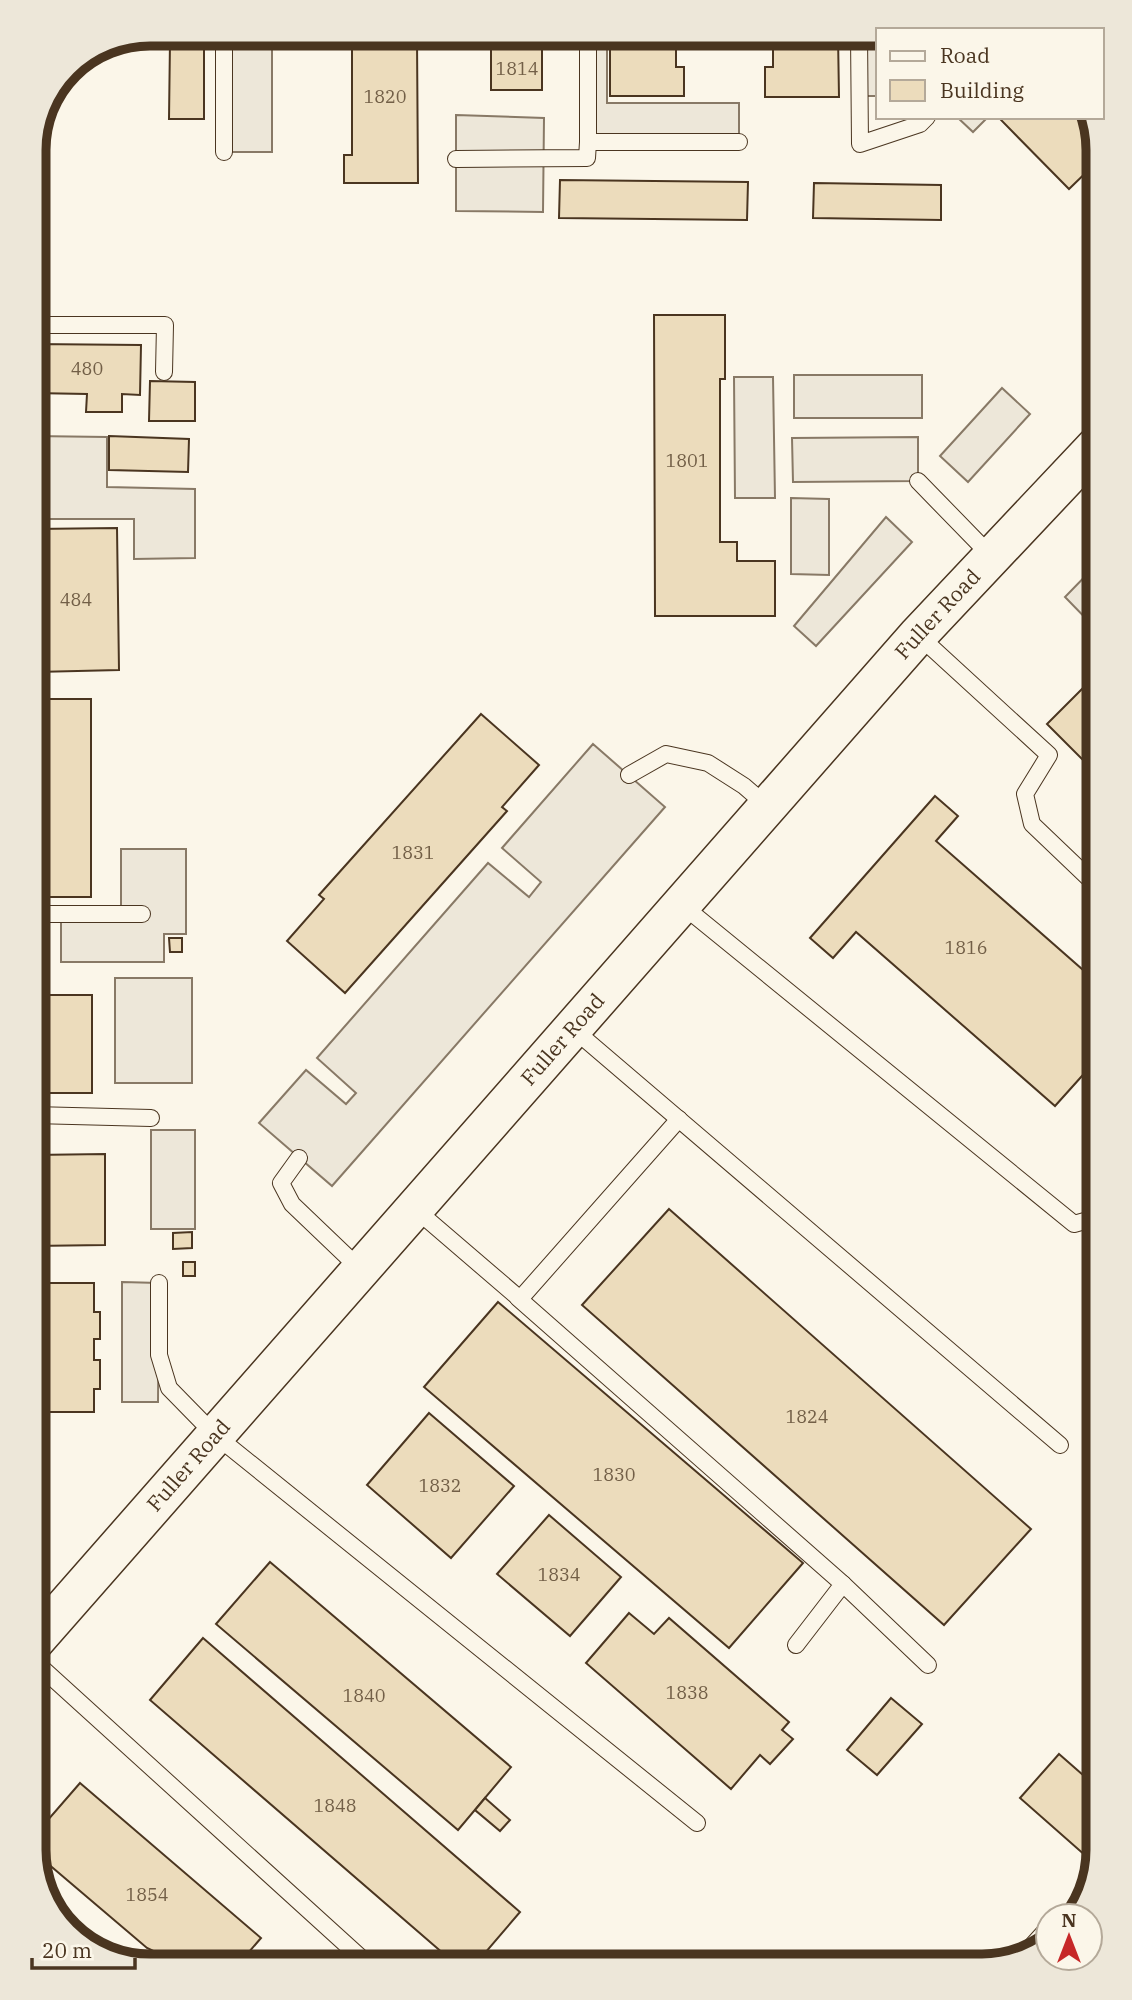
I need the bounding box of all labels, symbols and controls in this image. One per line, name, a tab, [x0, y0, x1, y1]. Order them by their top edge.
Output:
legend	[876, 28, 1104, 119]
text: Road	[940, 41, 990, 69]
house number: 1814	[495, 57, 539, 80]
text: Building	[940, 76, 1025, 104]
house number: 1820	[363, 85, 407, 108]
house number: 480	[71, 357, 103, 380]
house number: 1801	[665, 449, 709, 472]
street label: Fuller Road	[888, 562, 986, 665]
house number: 484	[60, 588, 92, 611]
house number: 1831	[391, 841, 435, 864]
house number: 1816	[944, 936, 988, 959]
street label: Fuller Road	[514, 987, 610, 1091]
house number: 1824	[785, 1405, 829, 1428]
street label: Fuller Road	[140, 1413, 236, 1517]
house number: 1830	[592, 1463, 636, 1486]
house number: 1832	[418, 1474, 462, 1497]
house number: 1834	[537, 1563, 581, 1586]
house number: 1838	[665, 1681, 709, 1704]
house number: 1840	[342, 1684, 386, 1707]
house number: 1848	[313, 1794, 357, 1817]
house number: 1854	[125, 1883, 169, 1906]
north arrow	[1034, 1902, 1104, 1972]
text: N	[1061, 1908, 1077, 1932]
scale bar	[32, 1926, 135, 1970]
text: 20 m	[42, 1936, 92, 1964]

